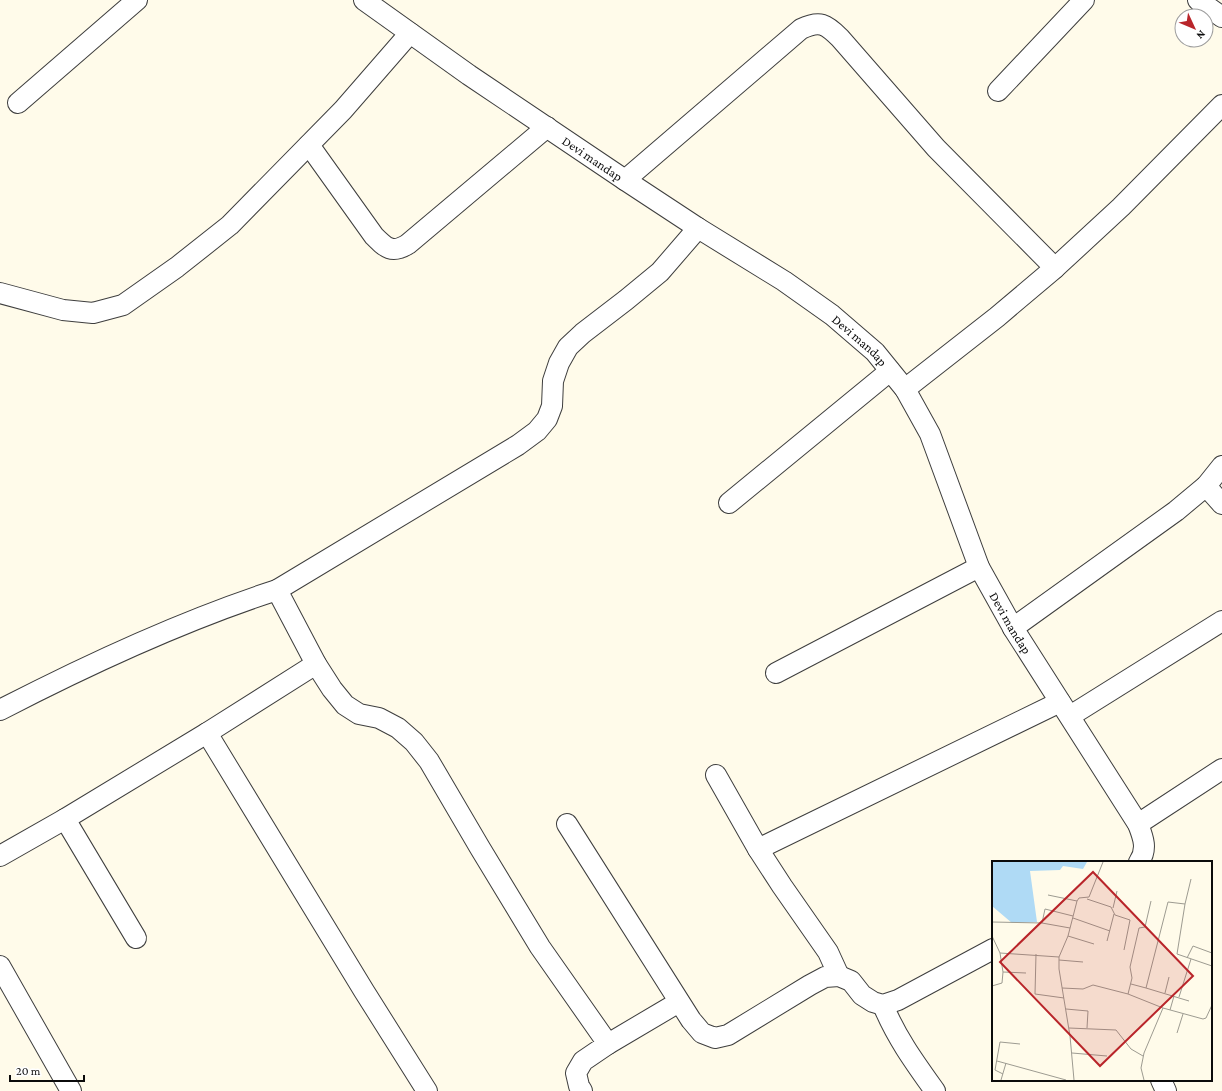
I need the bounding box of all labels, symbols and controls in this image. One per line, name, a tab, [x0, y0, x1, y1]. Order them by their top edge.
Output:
north arrow	[1174, 8, 1214, 48]
text: N	[1194, 28, 1208, 42]
street label: Devi mandap	[559, 133, 625, 184]
street label: Devi mandap	[829, 312, 890, 369]
street label: Devi mandap	[986, 589, 1035, 657]
inset map	[992, 861, 1212, 1081]
scale bar	[10, 1057, 84, 1083]
text: 20 m	[16, 1064, 41, 1078]

